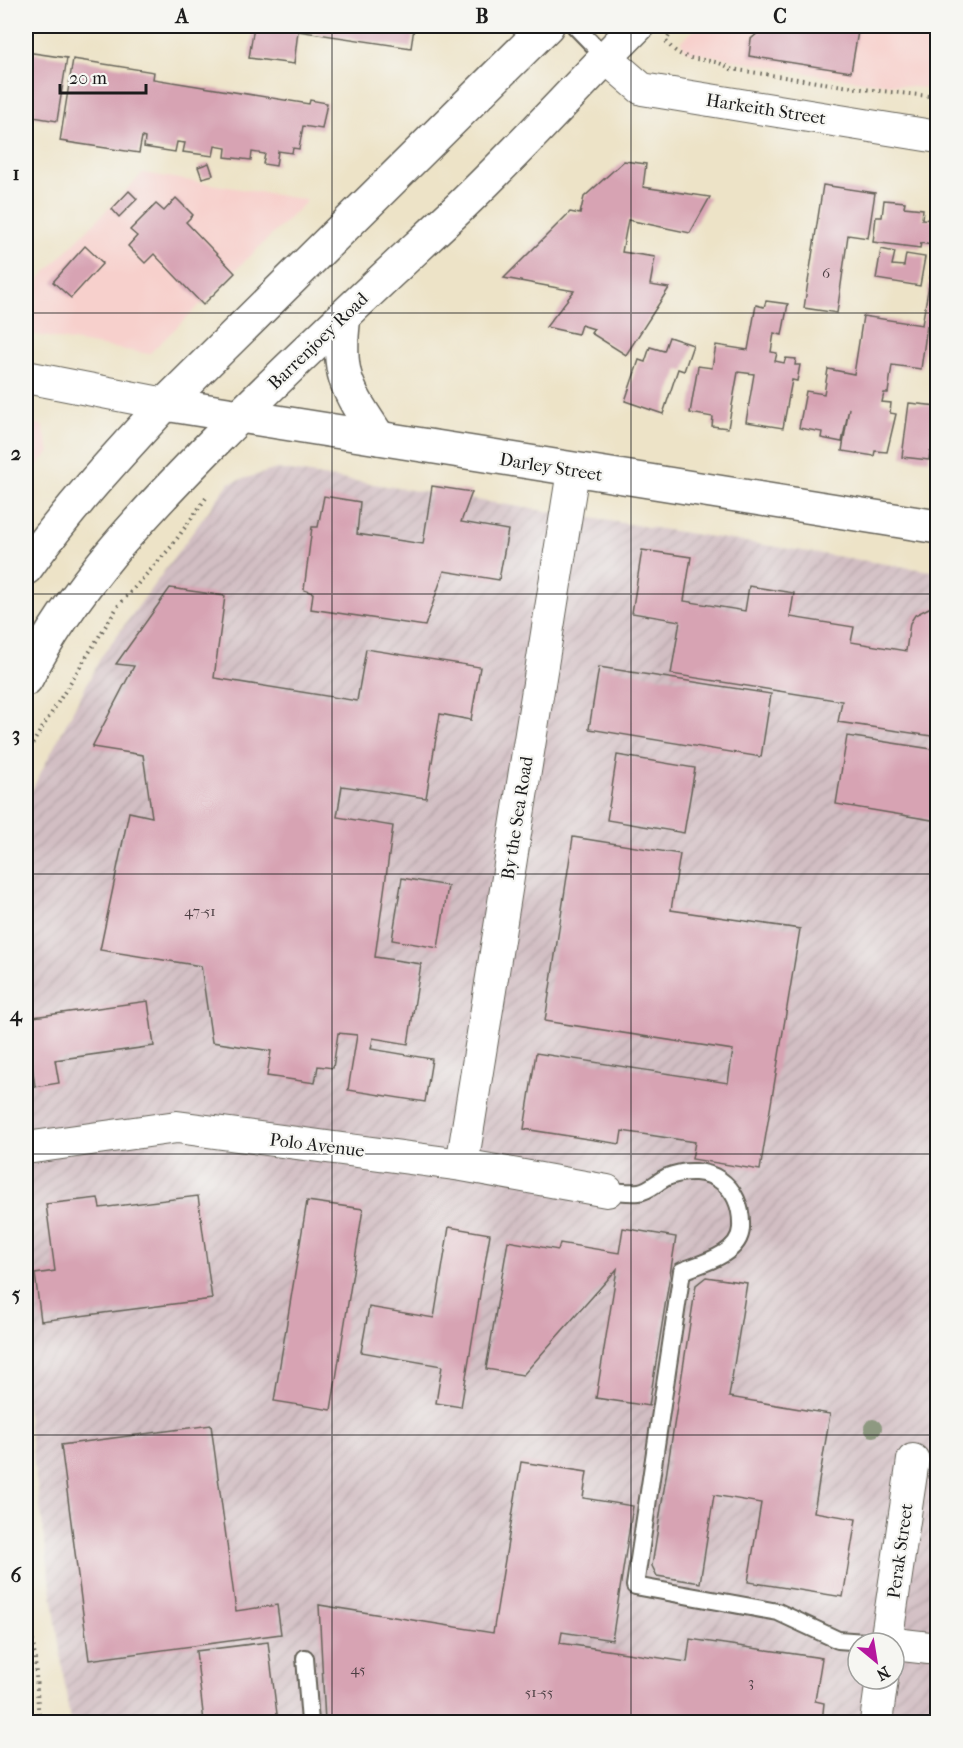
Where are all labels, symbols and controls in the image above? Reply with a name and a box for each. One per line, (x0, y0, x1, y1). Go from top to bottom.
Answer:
text: A (174, 5, 190, 28)
text: B (475, 5, 489, 28)
text: C (773, 5, 787, 28)
scale bar (60, 57, 146, 95)
text: 20 m (69, 68, 107, 89)
street label: Harkeith Street (704, 90, 828, 129)
text: 1 (12, 162, 20, 185)
house number: 6 (822, 264, 831, 282)
street label: Barrenjoey Road (264, 288, 373, 394)
text: 2 (11, 442, 21, 465)
street label: Darley Street (498, 449, 604, 486)
text: 3 (12, 723, 20, 746)
street label: By the Sea Road (497, 755, 538, 881)
house number: 47-51 (184, 902, 216, 920)
text: 4 (9, 1003, 23, 1027)
street label: Polo Avenue (268, 1129, 366, 1162)
text: 5 (12, 1283, 21, 1306)
street label: Perak Street (883, 1502, 918, 1600)
text: 6 (11, 1564, 23, 1587)
north arrow (846, 1631, 906, 1691)
house number: 45 (351, 1660, 365, 1678)
text: N (872, 1662, 893, 1685)
house number: 3 (748, 1673, 754, 1691)
house number: 51-55 (525, 1683, 553, 1701)

